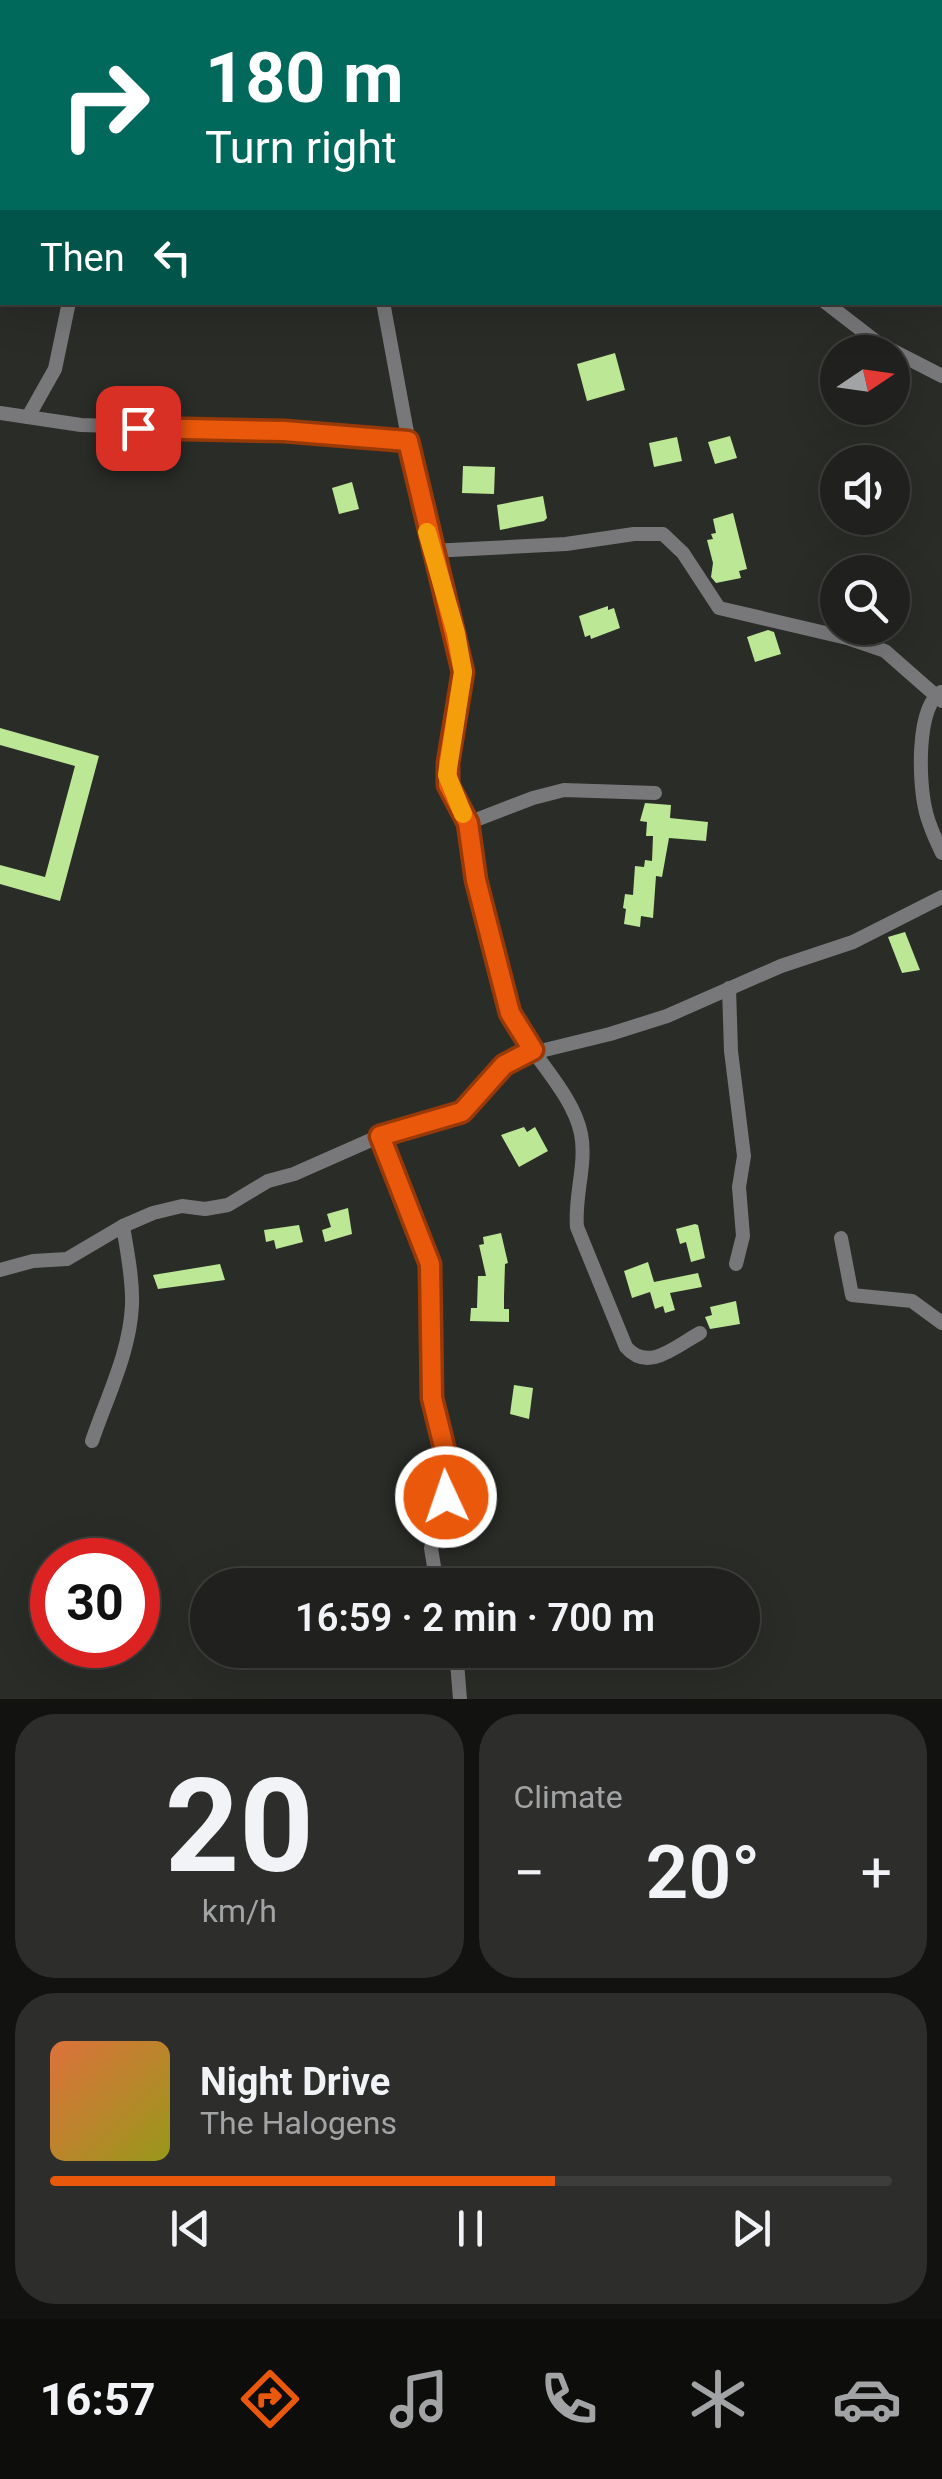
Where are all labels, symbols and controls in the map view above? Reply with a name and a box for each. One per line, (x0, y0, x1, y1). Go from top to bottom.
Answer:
text: 180 m (205, 37, 404, 119)
icon: right (40, 40, 170, 170)
text: Turn right (205, 121, 397, 174)
icon: left (145, 230, 200, 285)
text: Then (40, 236, 125, 280)
north arrow (820, 335, 910, 425)
map controls (820, 335, 910, 645)
pin (96, 386, 181, 471)
icon: arrive (111, 401, 166, 456)
button: sound (820, 445, 910, 535)
button: search (820, 555, 910, 645)
position arrow (394, 1445, 498, 1549)
speed limit sign: 30 (30, 1538, 160, 1668)
text: 16:59 · 2 min · 700 m (295, 1596, 655, 1640)
text: 20 (165, 1750, 314, 1903)
text: Climate (514, 1778, 623, 1816)
text: 20° (646, 1828, 760, 1916)
text: − (514, 1841, 545, 1905)
text: + (861, 1841, 892, 1905)
text: km/h (202, 1892, 277, 1930)
text: Night Drive (200, 2060, 390, 2104)
text: The Halogens (200, 2104, 397, 2142)
icon: previous (163, 2201, 218, 2256)
icon: pause (443, 2201, 498, 2256)
icon: next (724, 2201, 779, 2256)
icon: directions (235, 2364, 305, 2434)
icon: music (384, 2364, 454, 2434)
icon: phone (534, 2364, 604, 2434)
icon: climate (683, 2364, 753, 2434)
icon: car (832, 2364, 902, 2434)
text: 16:57 (40, 2373, 156, 2426)

